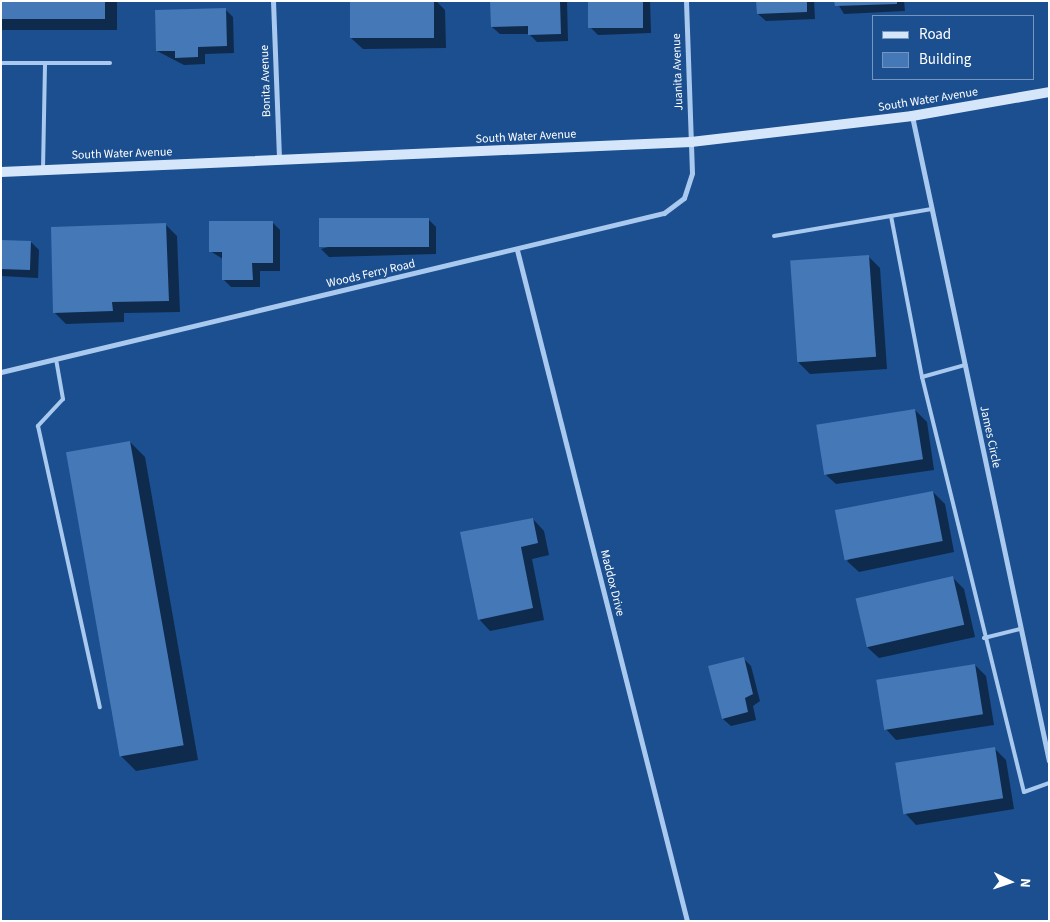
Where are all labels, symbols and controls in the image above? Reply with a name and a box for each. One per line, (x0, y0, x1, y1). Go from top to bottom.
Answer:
legend (872, 15, 1035, 80)
text: Road (919, 24, 951, 45)
street label: Juanita Avenue (669, 33, 687, 111)
street label: Bonita Avenue (258, 45, 274, 117)
text: Building (919, 49, 971, 70)
street label: South Water Avenue (877, 85, 979, 115)
street label: South Water Avenue (475, 127, 577, 147)
street label: South Water Avenue (71, 145, 173, 163)
street label: Woods Ferry Road (325, 257, 417, 291)
street label: James Circle (976, 404, 1004, 470)
street label: Maddox Drive (597, 548, 627, 618)
north arrow (985, 857, 1035, 907)
text: N (1015, 878, 1035, 888)

